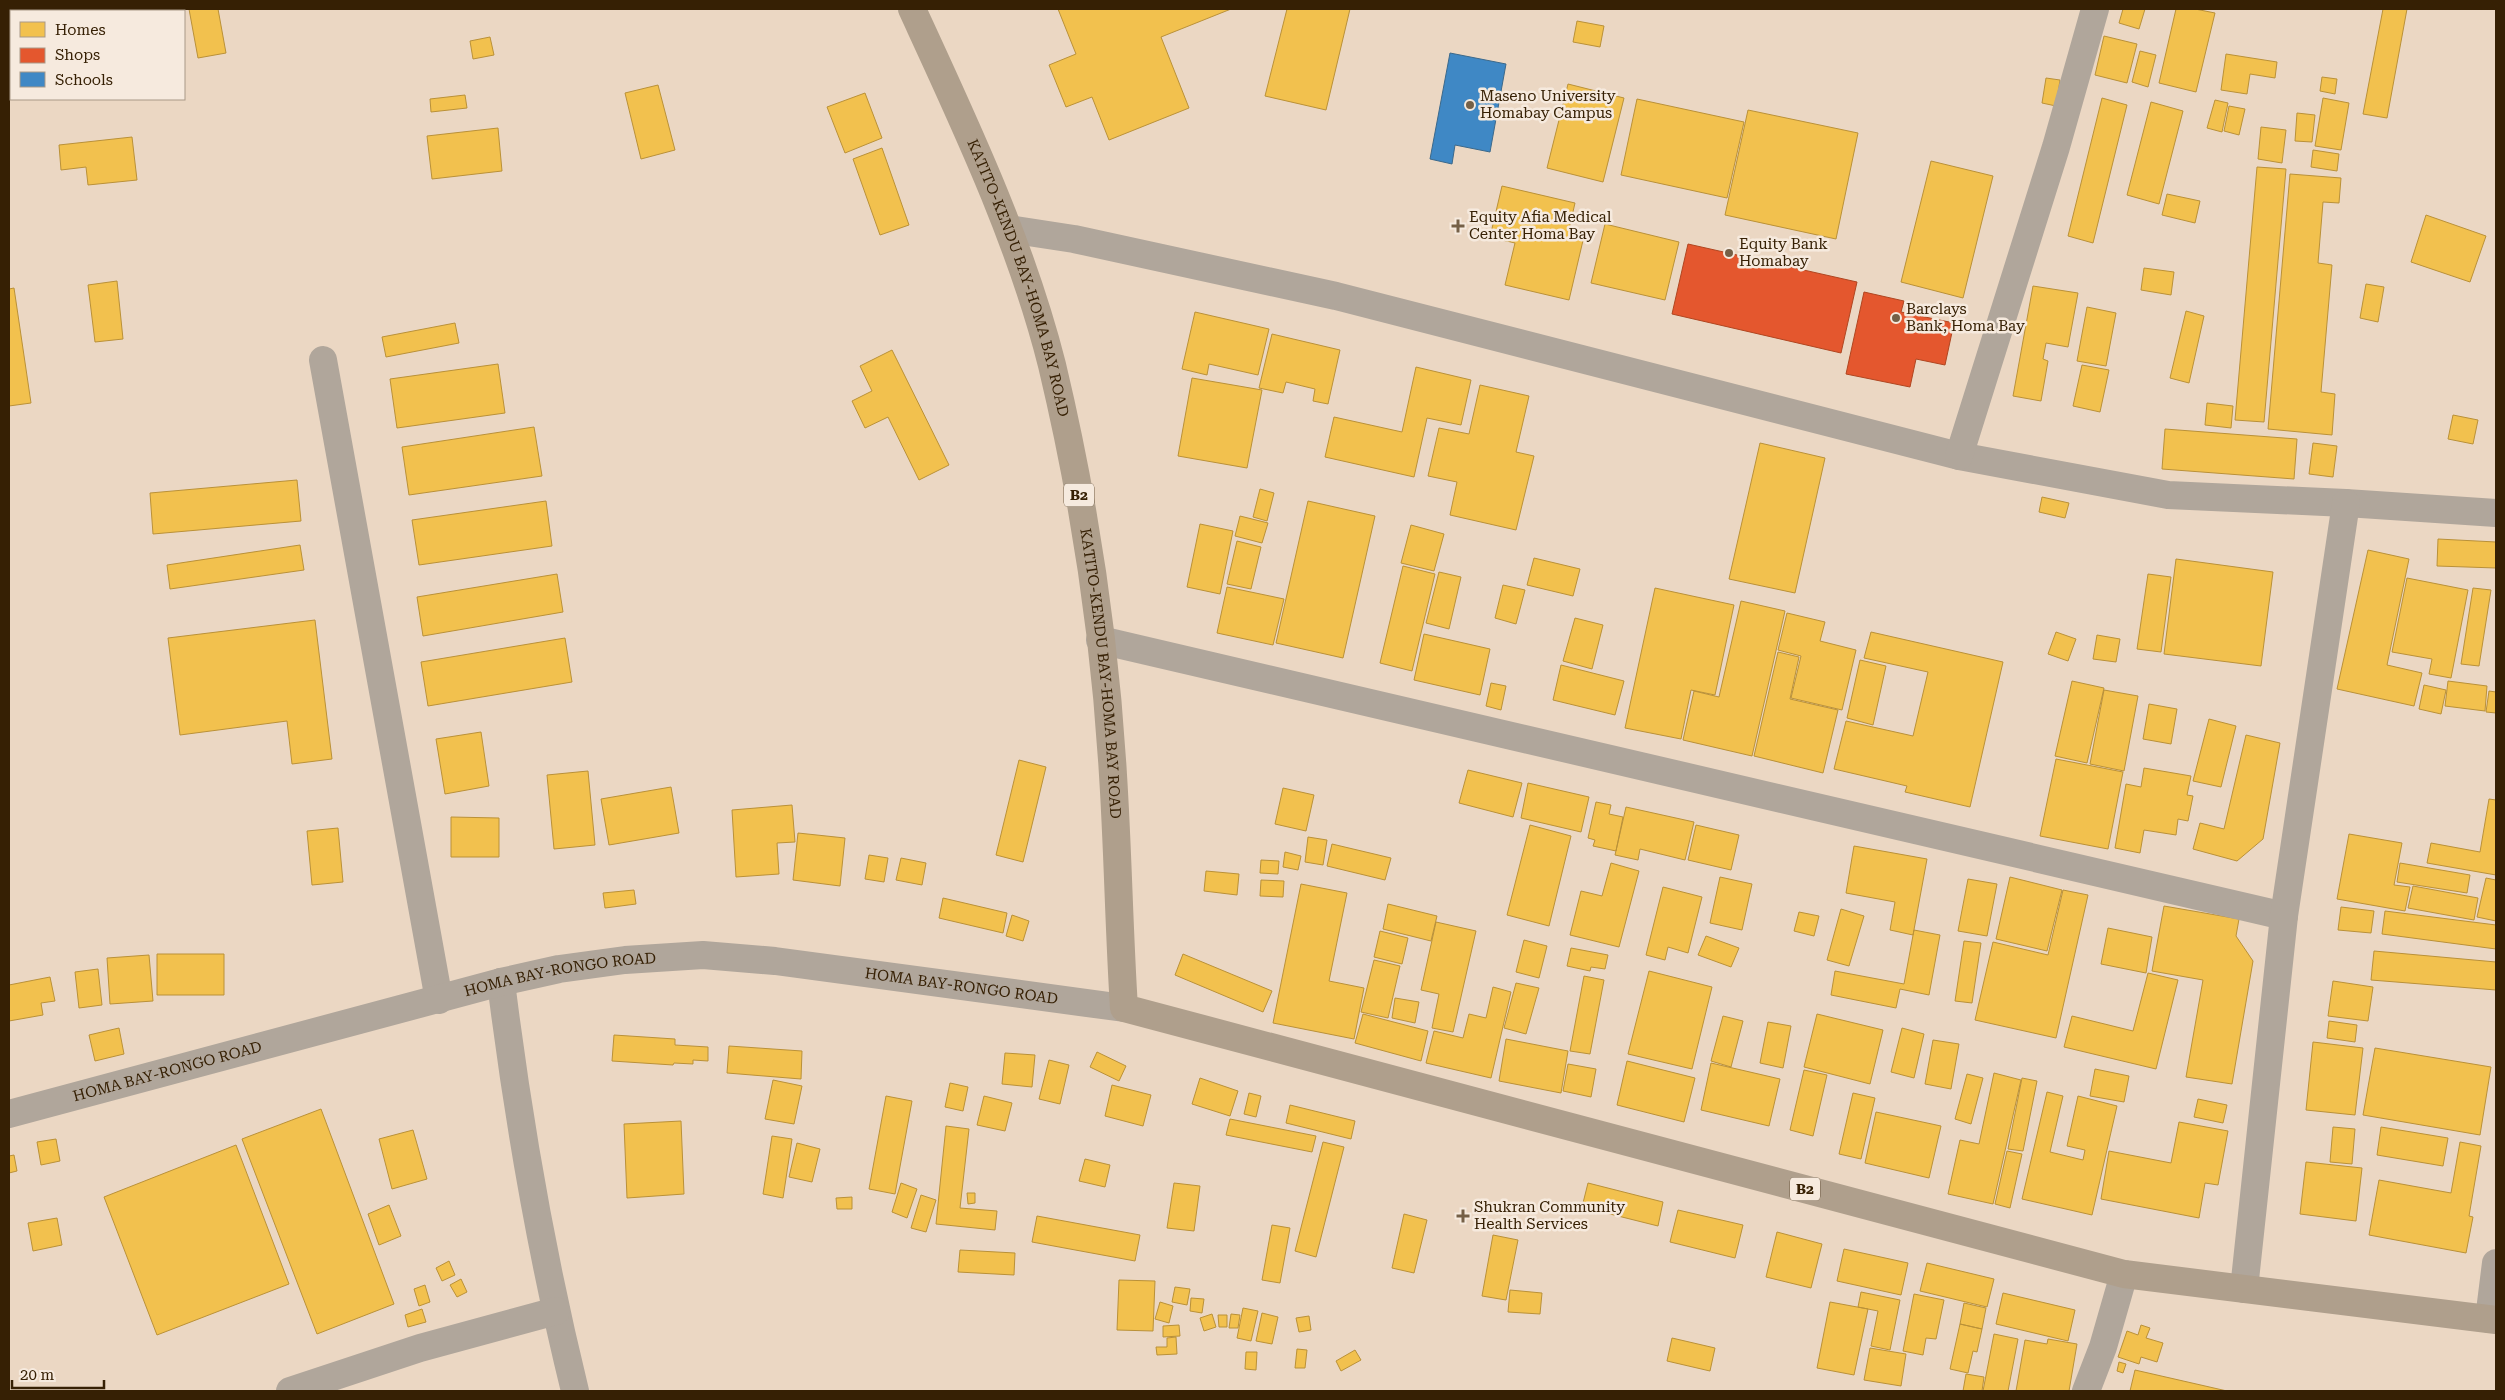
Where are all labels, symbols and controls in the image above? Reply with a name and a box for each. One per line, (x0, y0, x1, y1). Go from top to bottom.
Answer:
legend (10, 10, 185, 100)
text: Homes (55, 21, 106, 39)
text: Shops (55, 46, 100, 64)
text: Schools (55, 71, 113, 89)
place label: Maseno University Homabay Campus (1480, 87, 1616, 122)
marker: Maseno University Homabay Campus (1464, 99, 1476, 111)
street label: KATITO-KENDU BAY-HOMA BAY ROAD (963, 136, 1073, 419)
place label: Equity Afia Medical Center Homa Bay (1469, 208, 1612, 243)
marker: Equity Afia Medical Center Homa Bay (1451, 219, 1465, 233)
place label: Equity Bank Homabay (1739, 235, 1828, 270)
marker: Equity Bank Homabay (1723, 247, 1735, 259)
place label: Barclays Bank, Homa Bay (1906, 300, 2025, 335)
marker: Barclays Bank, Homa Bay (1890, 312, 1902, 324)
road number: B2 (1064, 484, 1094, 506)
street label: KATITO-KENDU BAY-HOMA BAY ROAD (1076, 527, 1124, 819)
street label: HOMA BAY-RONGO ROAD (462, 949, 656, 1000)
street label: HOMA BAY-RONGO ROAD (864, 964, 1059, 1008)
street label: HOMA BAY-RONGO ROAD (71, 1038, 264, 1105)
road number: B2 (1790, 1178, 1820, 1200)
place label: Shukran Community Health Services (1474, 1198, 1625, 1233)
marker: Shukran Community Health Services (1456, 1209, 1470, 1223)
scale bar (12, 1358, 105, 1390)
text: 20 m (20, 1366, 55, 1384)

